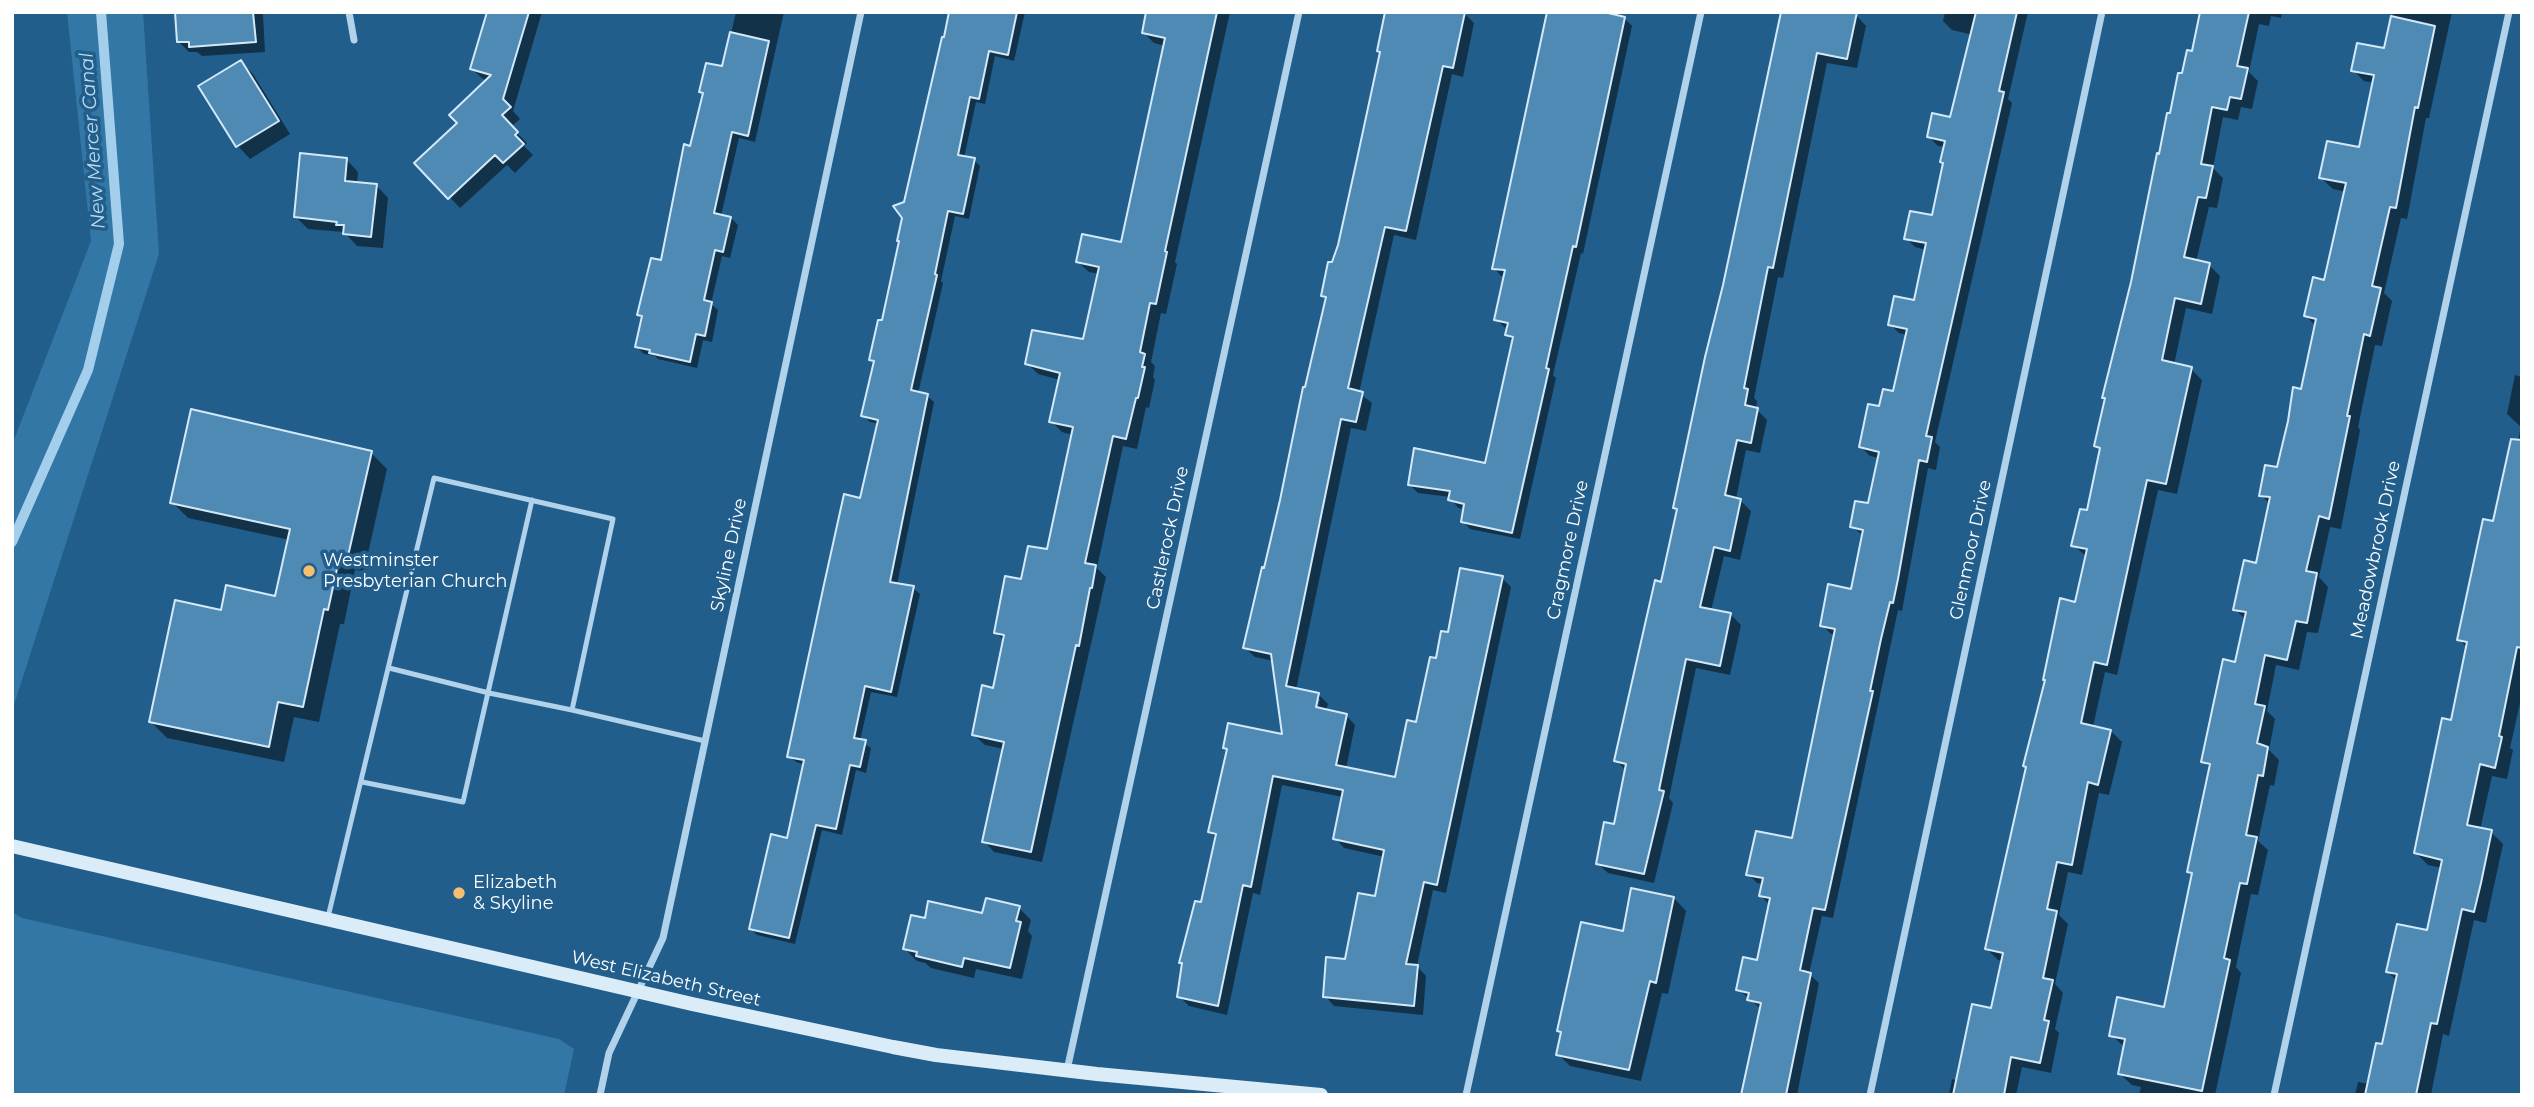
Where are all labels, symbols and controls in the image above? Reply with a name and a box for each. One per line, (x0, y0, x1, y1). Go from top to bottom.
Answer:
water label: New Mercer Canal (75, 52, 111, 230)
street label: Meadowbrook Drive (2347, 459, 2405, 641)
street label: Castlerock Drive (1142, 464, 1194, 612)
street label: Cragmore Drive (1543, 478, 1593, 622)
street label: Glenmoor Drive (1946, 478, 1996, 622)
street label: Skyline Drive (706, 496, 752, 614)
place label: Westminster Presbyterian Church (323, 550, 507, 592)
marker: Westminster Presbyterian Church (301, 563, 317, 579)
place label: Elizabeth & Skyline (473, 872, 557, 914)
marker: Elizabeth & Skyline (451, 885, 467, 901)
street label: West Elizabeth Street (569, 947, 763, 1011)

